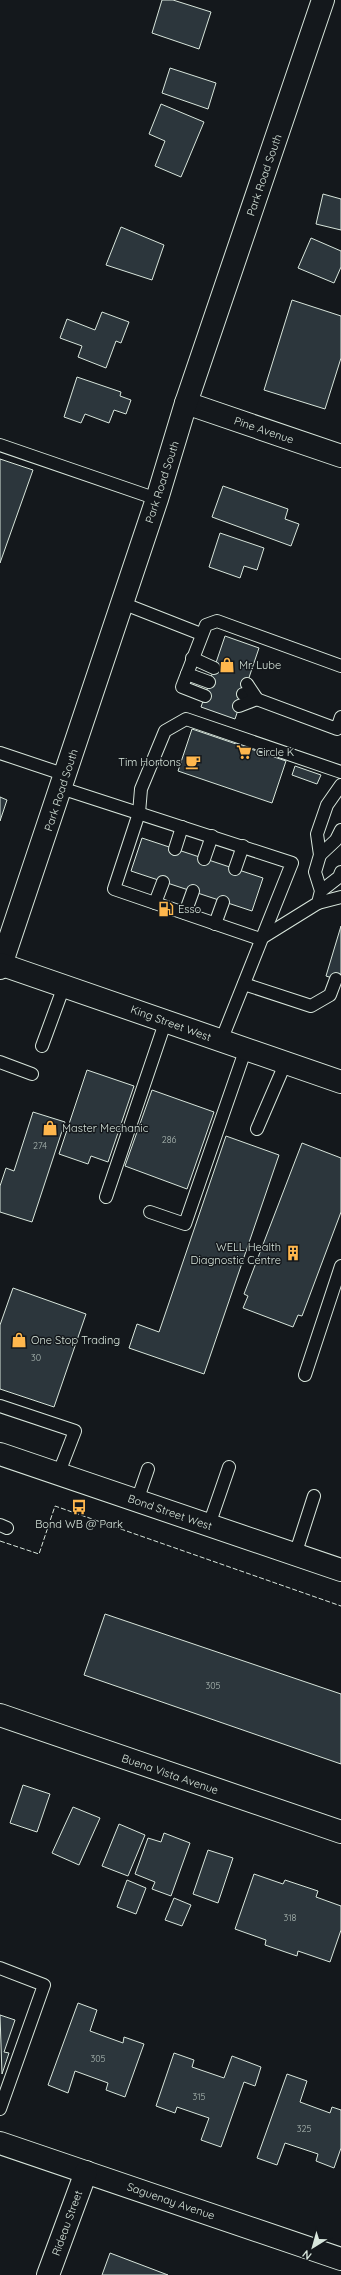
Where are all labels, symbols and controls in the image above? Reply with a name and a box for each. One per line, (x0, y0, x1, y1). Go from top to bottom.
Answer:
street label: Park Road South (243, 132, 285, 218)
street label: Pine Avenue (232, 413, 296, 447)
street label: Park Road South (142, 439, 182, 525)
shop icon: Mr. Lube (218, 656, 236, 674)
place label: Mr. Lube (239, 658, 281, 672)
supermarket icon: Circle K (235, 743, 253, 761)
place label: Circle K (256, 745, 294, 759)
street label: Park Road South (41, 747, 81, 833)
cafe icon: Tim Hortons (184, 753, 202, 771)
place label: Tim Hortons (118, 755, 181, 769)
fuel station icon: Esso (157, 900, 175, 918)
place label: Esso (178, 902, 202, 916)
street label: King Street West (129, 1002, 213, 1044)
shop icon: Master Mechanic (41, 1119, 59, 1137)
place label: Master Mechanic (62, 1121, 149, 1135)
house number: 286 (162, 1134, 176, 1145)
house number: 274 (33, 1140, 47, 1151)
place label: WELL Health Diagnostic Centre (191, 1240, 281, 1267)
building icon: WELL Health Diagnostic Centre (284, 1244, 302, 1262)
shop icon: One Stop Trading (10, 1331, 28, 1349)
place label: One Stop Trading (31, 1333, 120, 1347)
house number: 30 (31, 1352, 41, 1363)
street label: Bond Street West (126, 1491, 214, 1533)
bus stop icon: Bond WB @ Park (70, 1498, 88, 1516)
place label: Bond WB @ Park (35, 1517, 123, 1531)
house number: 305 (206, 1680, 221, 1691)
street label: Buena Vista Avenue (120, 1751, 220, 1797)
house number: 318 (284, 1912, 297, 1923)
house number: 305 (91, 2053, 106, 2064)
house number: 315 (193, 2091, 206, 2102)
house number: 325 (297, 2123, 311, 2134)
street label: Saguenay Avenue (125, 2179, 217, 2223)
street label: Rideau Street (49, 2188, 85, 2258)
north arrow (293, 2227, 333, 2267)
text: N (300, 2247, 314, 2263)

